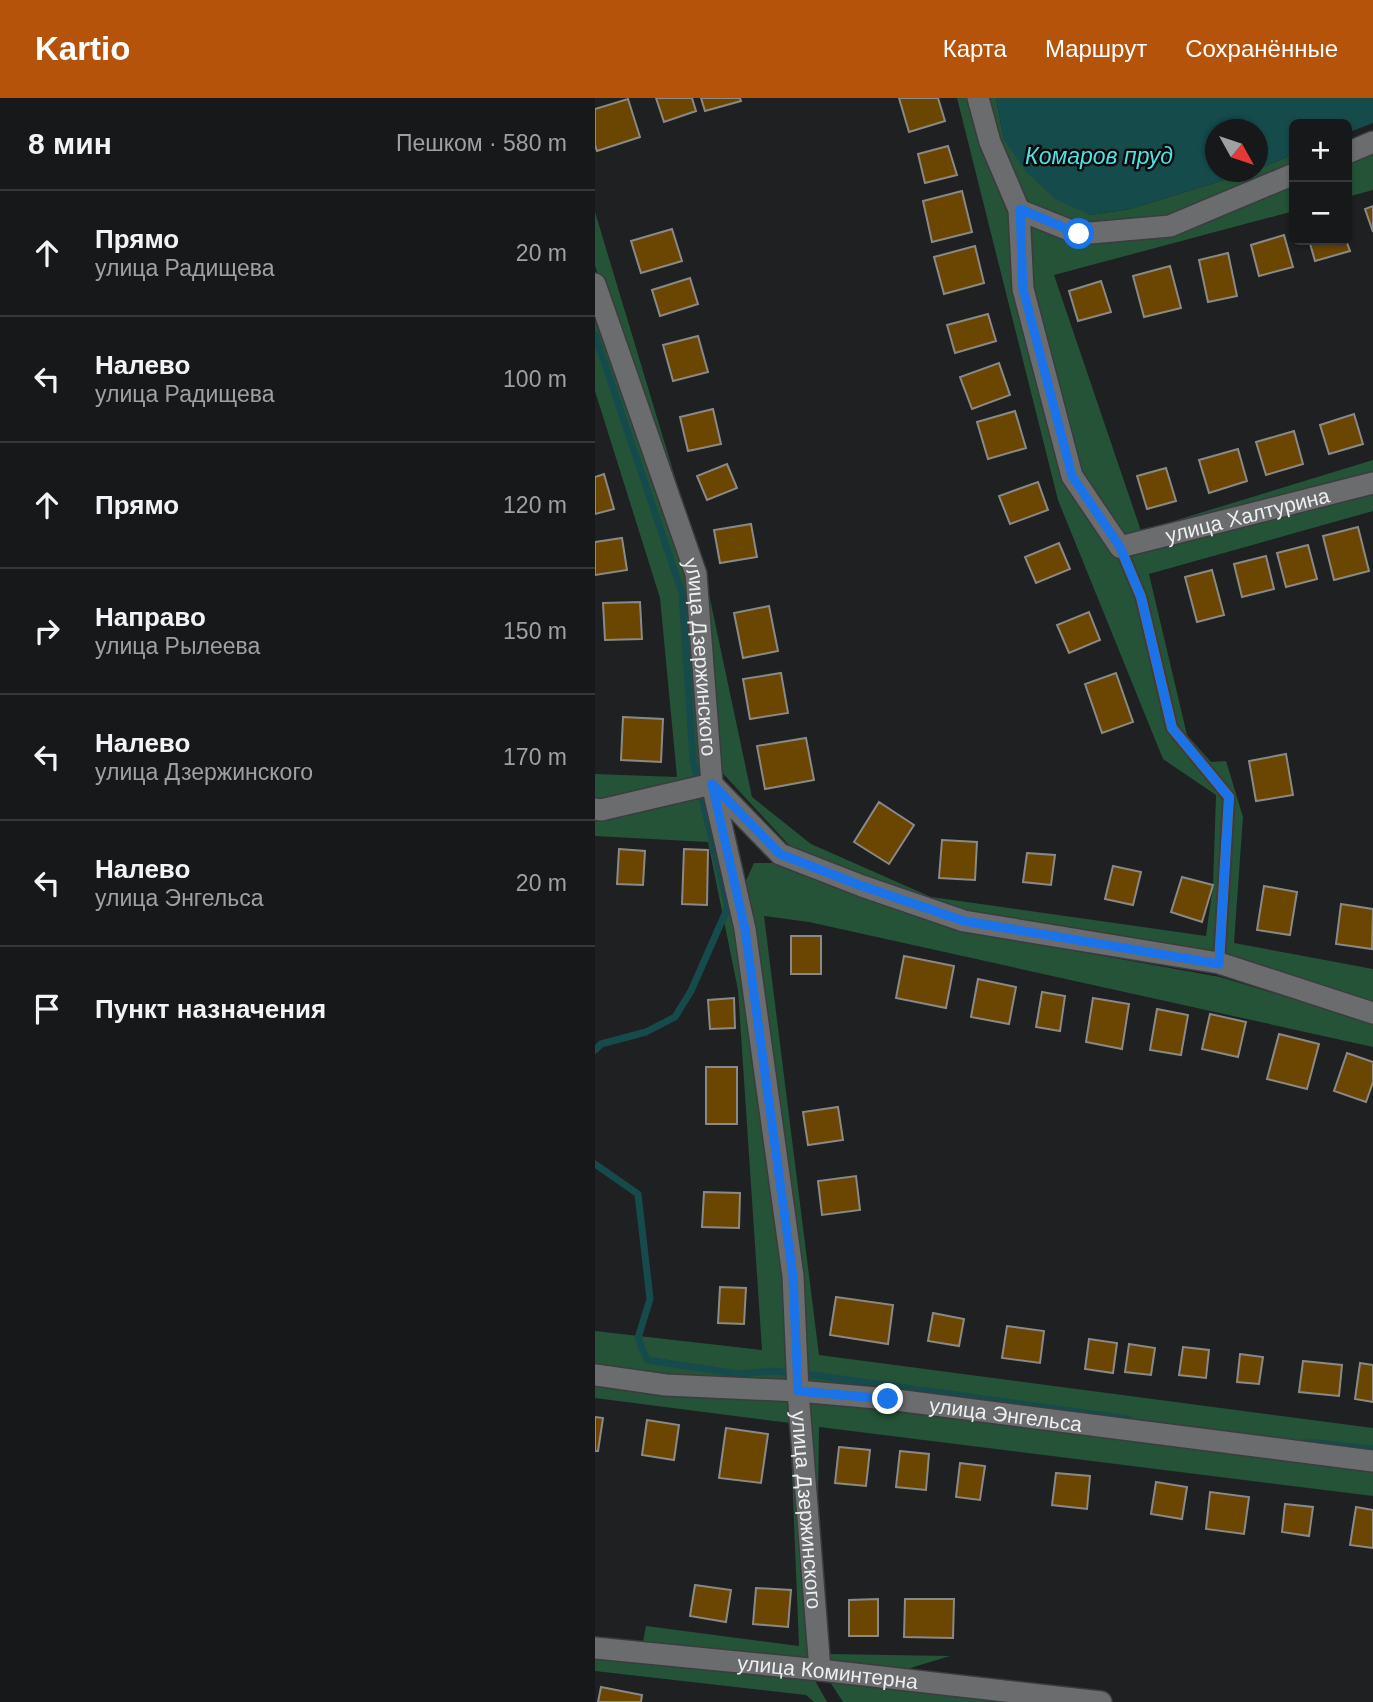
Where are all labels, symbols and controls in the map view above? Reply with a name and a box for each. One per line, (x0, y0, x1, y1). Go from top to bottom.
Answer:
text: Kartio (35, 30, 130, 67)
text: Карта (943, 35, 1007, 62)
text: Маршрут (1045, 35, 1147, 62)
text: Сохранённые (1185, 35, 1338, 62)
north arrow (1205, 119, 1268, 182)
map controls (1289, 119, 1352, 245)
button: + (1289, 119, 1352, 182)
text: 8 мин (28, 127, 112, 160)
text: Пешком · 580 m (396, 130, 567, 156)
water label: Комаров пруд (1025, 143, 1173, 169)
button: − (1289, 182, 1352, 245)
route start (1063, 218, 1094, 249)
text: Прямо (95, 224, 179, 254)
icon: ahead (28, 234, 66, 272)
text: 20 m (516, 240, 567, 266)
text: улица Радищева (95, 255, 274, 281)
text: Налево (95, 350, 190, 380)
icon: left (28, 360, 66, 398)
text: 100 m (503, 366, 567, 392)
text: улица Радищева (95, 381, 274, 407)
street label: улица Халтурина (1163, 483, 1332, 547)
icon: ahead (28, 486, 66, 524)
text: Прямо (95, 490, 179, 520)
text: 120 m (503, 492, 567, 518)
street label: улица Дзержинского (680, 554, 721, 757)
text: Направо (95, 602, 206, 632)
icon: right (28, 612, 66, 650)
text: 150 m (503, 618, 567, 644)
text: улица Рылеева (95, 633, 260, 659)
text: Налево (95, 728, 190, 758)
icon: left (28, 738, 66, 776)
text: 170 m (503, 744, 567, 770)
text: улица Дзержинского (95, 759, 313, 785)
text: Налево (95, 854, 190, 884)
icon: left (28, 864, 66, 902)
text: 20 m (516, 870, 567, 896)
text: улица Энгельса (95, 885, 263, 911)
icon: arrive (28, 990, 66, 1028)
text: Пункт назначения (95, 994, 326, 1024)
route end (872, 1383, 903, 1414)
street label: улица Энгельса (928, 1393, 1084, 1435)
street label: улица Дзержинского (788, 1410, 827, 1610)
street label: улица Коминтерна (737, 1651, 920, 1693)

